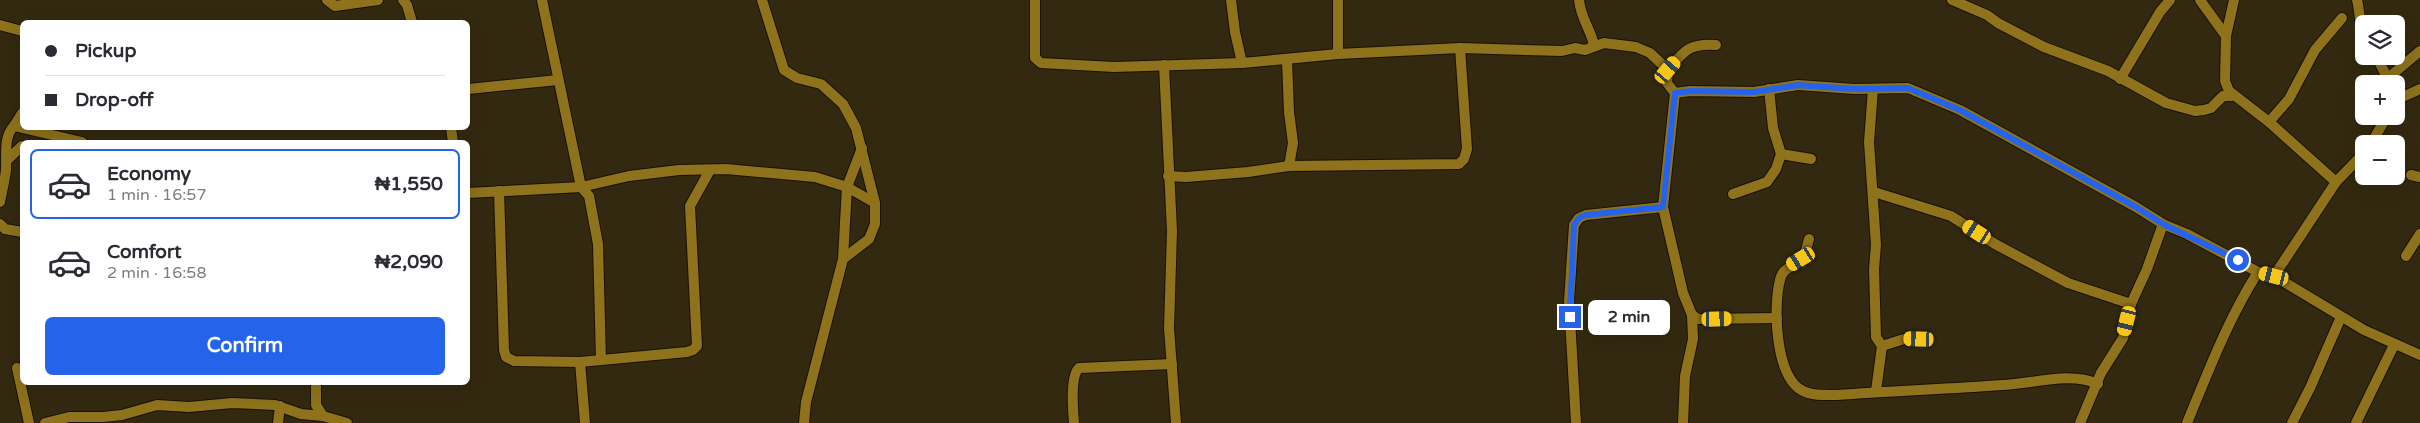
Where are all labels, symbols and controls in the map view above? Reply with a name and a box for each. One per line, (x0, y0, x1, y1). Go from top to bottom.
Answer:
map controls (2355, 15, 2405, 185)
button: layers (2355, 15, 2405, 65)
text: Pickup (75, 40, 136, 62)
car (1652, 54, 1683, 86)
button: + (2355, 75, 2405, 125)
text: Drop-off (75, 89, 154, 111)
button: − (2355, 135, 2405, 185)
icon: car (47, 162, 92, 207)
text: Economy (107, 163, 191, 185)
text: ₦1,550 (374, 173, 443, 195)
text: 1 min · 16:57 (107, 185, 206, 205)
car (1960, 218, 1993, 246)
icon: car (47, 240, 92, 285)
text: Comfort (107, 241, 181, 263)
car (1784, 245, 1817, 273)
route start (2227, 249, 2249, 271)
text: ₦2,090 (374, 251, 443, 273)
text: 2 min · 16:58 (107, 263, 206, 283)
car (2257, 265, 2290, 287)
callout: 2 min (1588, 300, 1670, 334)
car (2116, 305, 2137, 337)
route end (1559, 306, 1581, 328)
text: 2 min (1608, 307, 1650, 327)
car (1701, 311, 1732, 327)
button: Confirm (45, 317, 445, 375)
car (1903, 331, 1934, 347)

